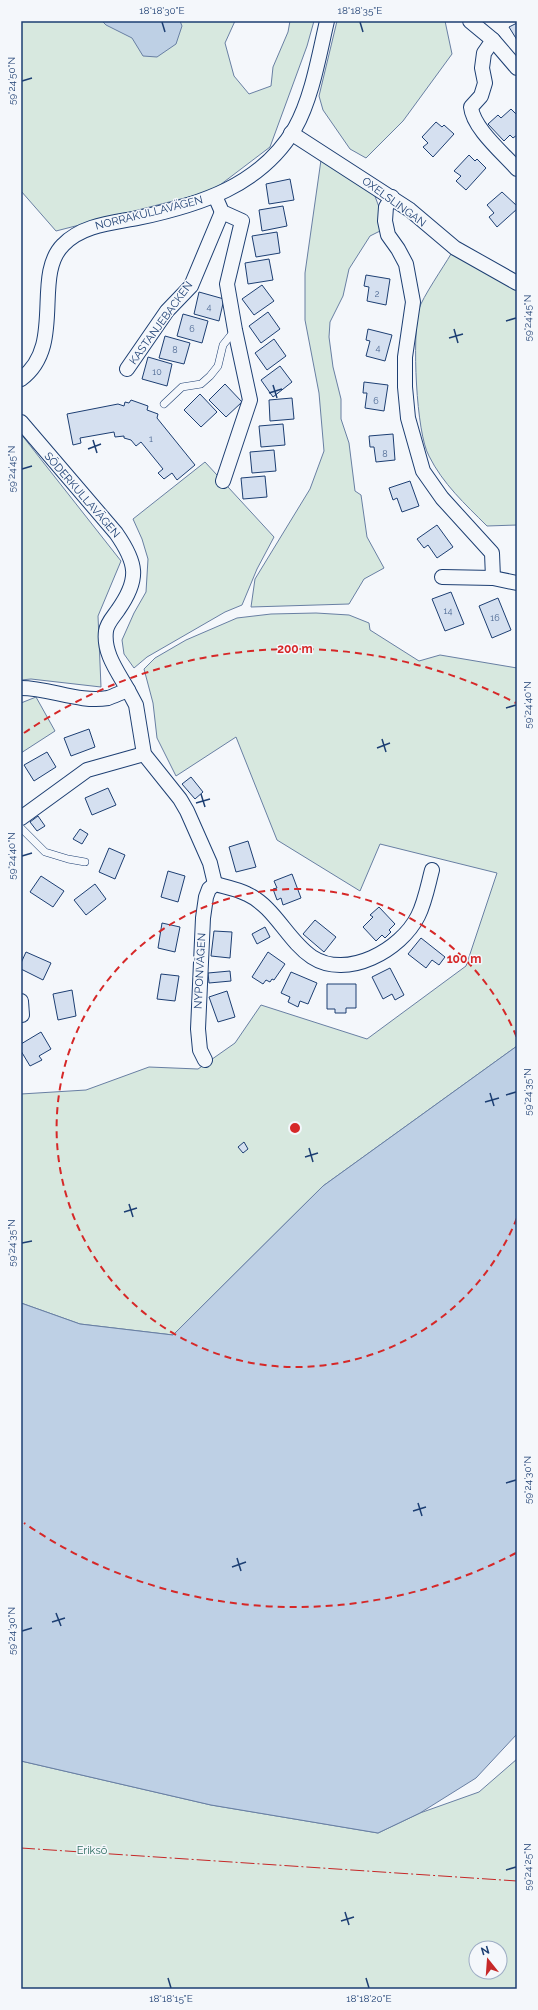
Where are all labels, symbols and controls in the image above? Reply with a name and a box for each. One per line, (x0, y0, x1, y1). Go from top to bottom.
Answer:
text: 18°18'30"E (139, 5, 185, 16)
text: 18°18'35"E (338, 5, 382, 16)
text: 59°24'50"N (6, 57, 17, 105)
street label: OXELSLINGAN (359, 174, 429, 230)
street label: NORRAKULLAVÄGEN (94, 193, 204, 233)
street label: KASTANJEBACKEN (127, 279, 195, 367)
house number: 2 (375, 289, 380, 299)
text: 59°24'45"N (522, 295, 533, 342)
house number: 4 (207, 302, 212, 312)
house number: 6 (189, 324, 195, 334)
house number: 4 (376, 343, 381, 353)
house number: 8 (172, 345, 178, 355)
house number: 10 (152, 367, 162, 377)
house number: 6 (373, 396, 379, 406)
house number: 1 (149, 434, 153, 444)
text: 59°24'45"N (6, 446, 17, 493)
house number: 8 (382, 449, 388, 459)
street label: SÖDERKULLAVÄGEN (41, 450, 123, 540)
house number: 14 (444, 606, 452, 616)
house number: 16 (490, 613, 500, 623)
text: 200 m (277, 642, 313, 656)
text: 59°24'40"N (522, 681, 533, 729)
text: 59°24'40"N (6, 832, 17, 880)
street label: NYPONVÄGEN (192, 933, 208, 1009)
text: 100 m (447, 952, 481, 966)
text: 59°24'35"N (522, 1068, 533, 1116)
centre of rings (288, 1121, 302, 1135)
text: 59°24'35"N (6, 1219, 17, 1267)
text: 59°24'30"N (522, 1456, 533, 1504)
text: 59°24'30"N (6, 1607, 17, 1655)
text: 59°24'25"N (522, 1843, 533, 1891)
park label: Eriksö (77, 1844, 108, 1857)
north arrow (468, 1940, 508, 1980)
text: N (479, 1943, 491, 1958)
text: 18°18'15"E (149, 1993, 193, 2004)
text: 18°18'20"E (346, 1993, 392, 2004)

